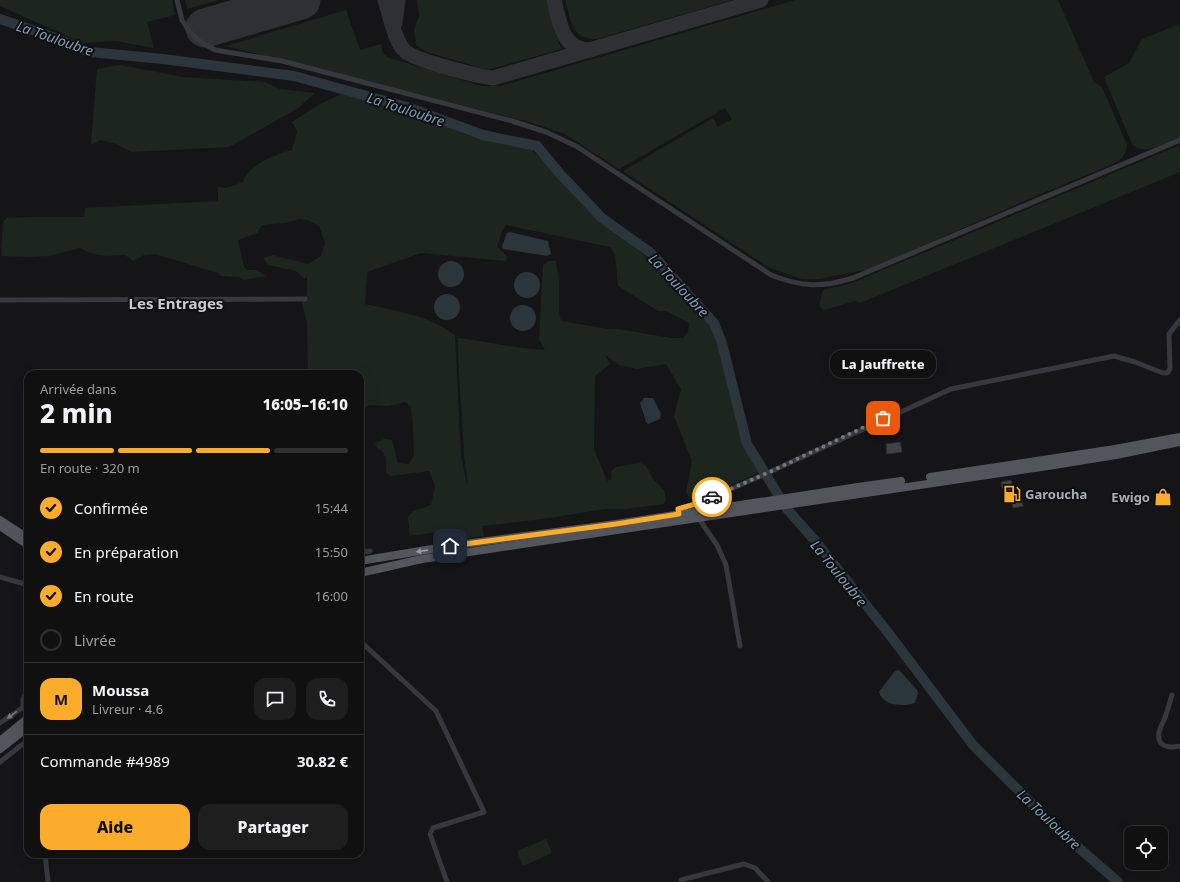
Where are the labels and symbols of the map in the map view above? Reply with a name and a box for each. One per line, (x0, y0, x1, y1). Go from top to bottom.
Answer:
water label: La Touloubre (14, 16, 96, 60)
water label: La Touloubre (365, 88, 447, 130)
water label: La Touloubre (645, 249, 713, 321)
district label: Les Entrages (129, 293, 223, 313)
callout: La Jauffrette (830, 350, 936, 378)
pin (866, 401, 900, 435)
courier (692, 477, 732, 517)
fuel station icon: Garoucha (1002, 484, 1022, 504)
place label: Garoucha (1025, 485, 1087, 503)
shop icon: Ewigo (1153, 487, 1173, 507)
place label: Ewigo (1111, 488, 1150, 506)
pin (433, 529, 467, 563)
water label: La Touloubre (806, 536, 872, 610)
one-way arrow (416, 548, 428, 554)
one-way arrow (6, 711, 17, 719)
water label: La Touloubre (1013, 785, 1085, 853)

